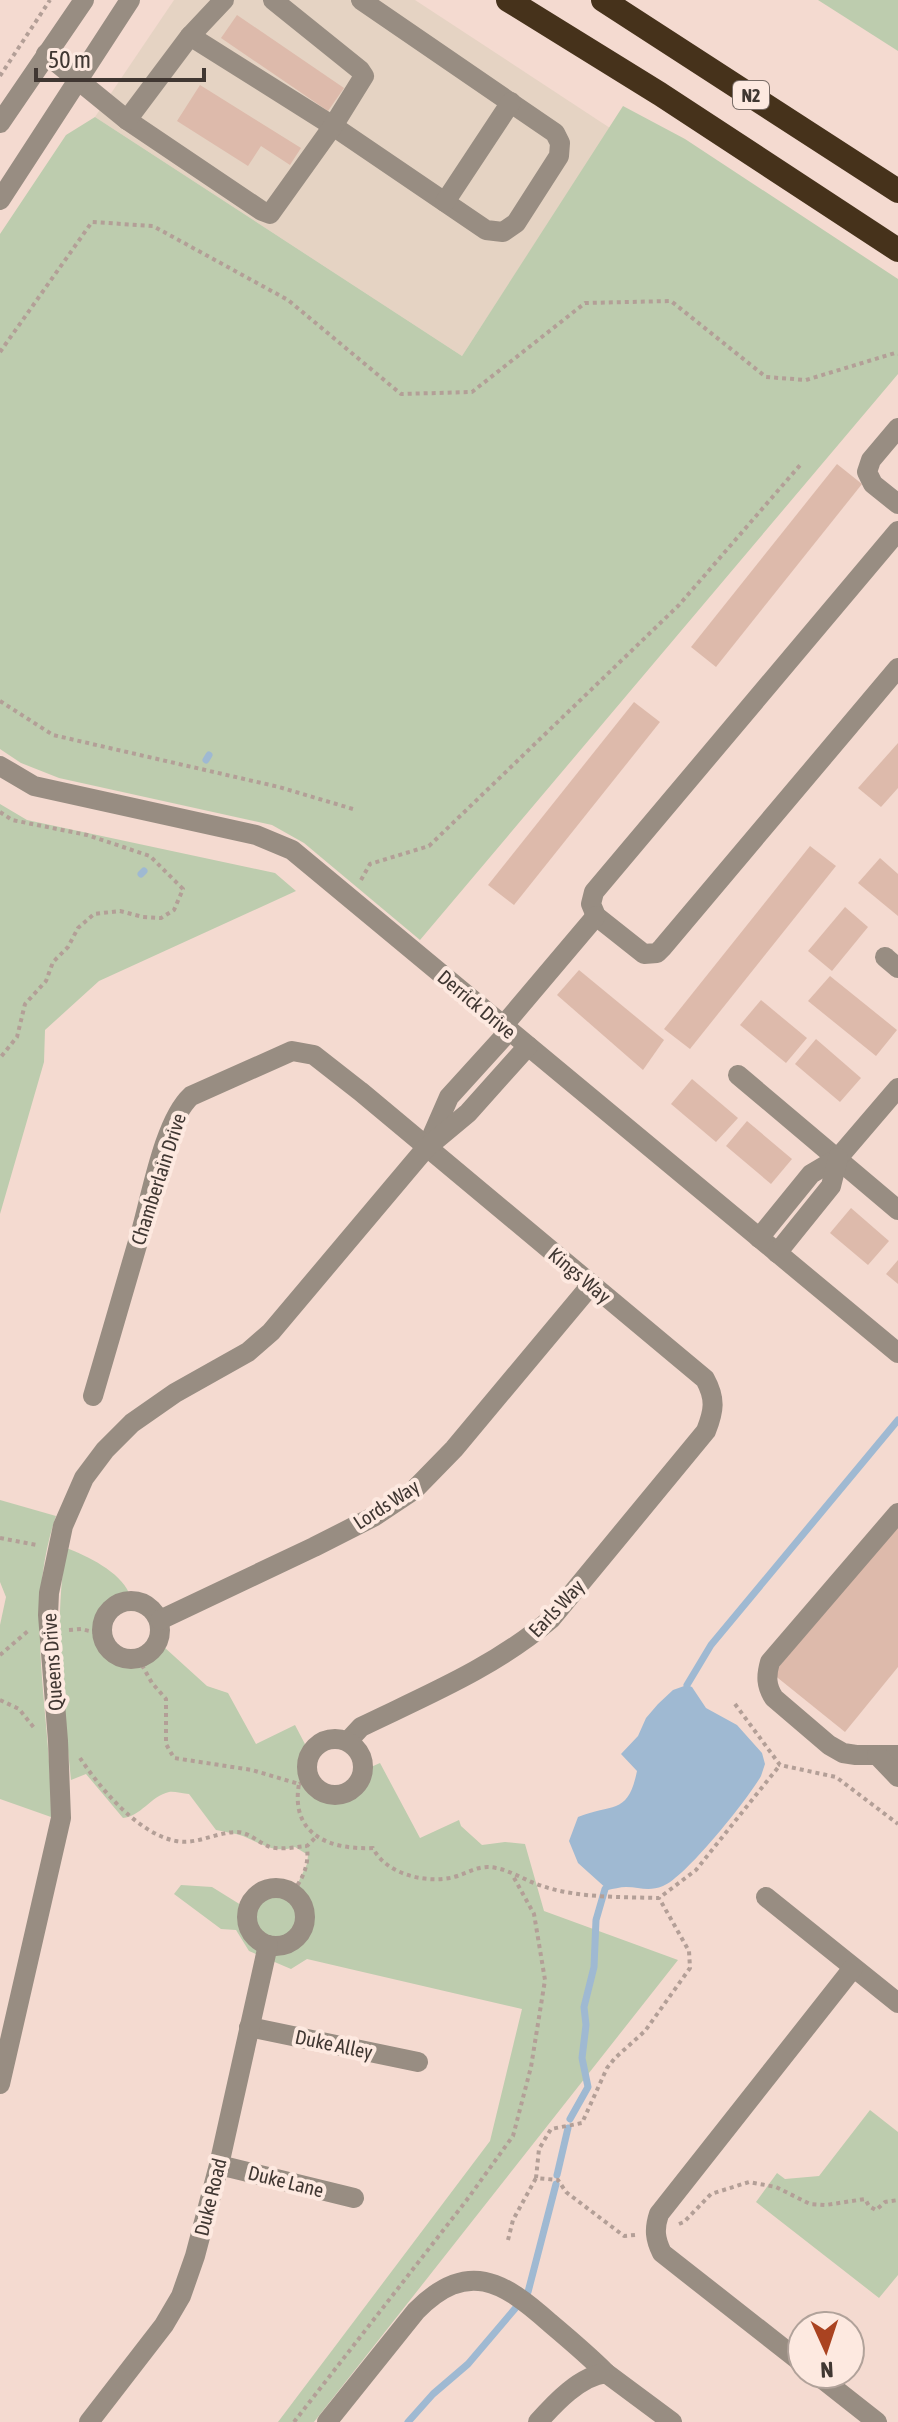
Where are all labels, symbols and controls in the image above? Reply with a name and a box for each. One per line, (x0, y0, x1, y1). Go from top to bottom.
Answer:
scale bar (36, 32, 204, 82)
text: 50 m (48, 46, 91, 73)
road number: N2 (733, 81, 769, 109)
street label: Derrick Drive (433, 965, 521, 1043)
street label: Chamberlain Drive (126, 1110, 190, 1248)
street label: Kings Way (544, 1242, 616, 1308)
street label: Lords Way (349, 1474, 423, 1534)
street label: Earls Way (524, 1574, 588, 1642)
street label: Queens Drive (37, 1612, 67, 1712)
street label: Duke Alley (293, 2025, 375, 2063)
street label: Duke Road (189, 2156, 231, 2238)
street label: Duke Lane (246, 2161, 326, 2201)
north arrow (786, 2310, 866, 2390)
text: N (820, 2357, 834, 2383)

